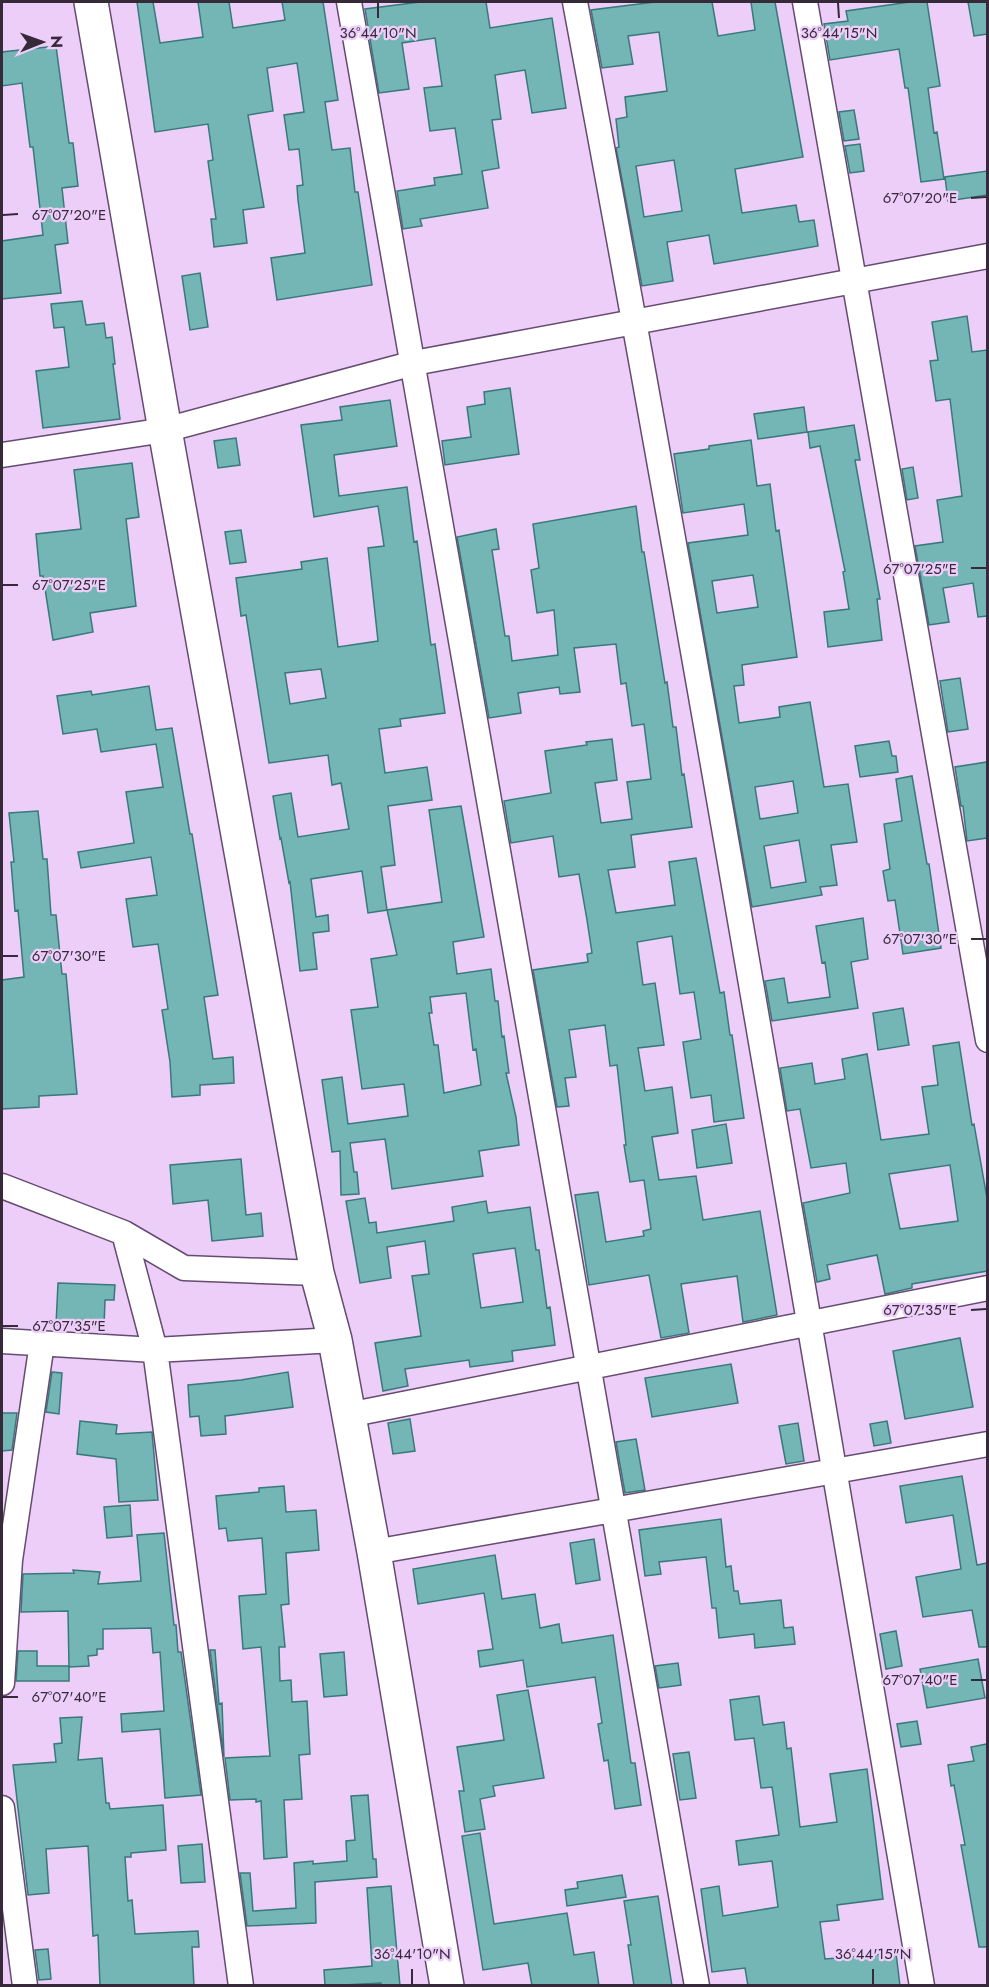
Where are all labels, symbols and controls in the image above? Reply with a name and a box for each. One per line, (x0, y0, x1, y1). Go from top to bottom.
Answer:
north arrow (12, 12, 72, 72)
text: 36°44'10"N (339, 22, 417, 44)
text: 36°44'15"N (801, 22, 877, 44)
text: N (45, 35, 68, 48)
text: 67°07'20"E (883, 187, 957, 209)
text: 67°07'20"E (32, 204, 106, 226)
text: 67°07'25"E (883, 558, 957, 580)
text: 67°07'25"E (32, 574, 106, 596)
text: 67°07'30"E (883, 928, 957, 950)
text: 67°07'30"E (32, 945, 106, 967)
text: 67°07'35"E (883, 1299, 957, 1321)
text: 67°07'35"E (32, 1315, 106, 1337)
text: 67°07'40"E (883, 1669, 957, 1691)
text: 67°07'40"E (32, 1686, 106, 1708)
text: 36°44'10"N (373, 1943, 451, 1965)
text: 36°44'15"N (835, 1943, 911, 1965)

